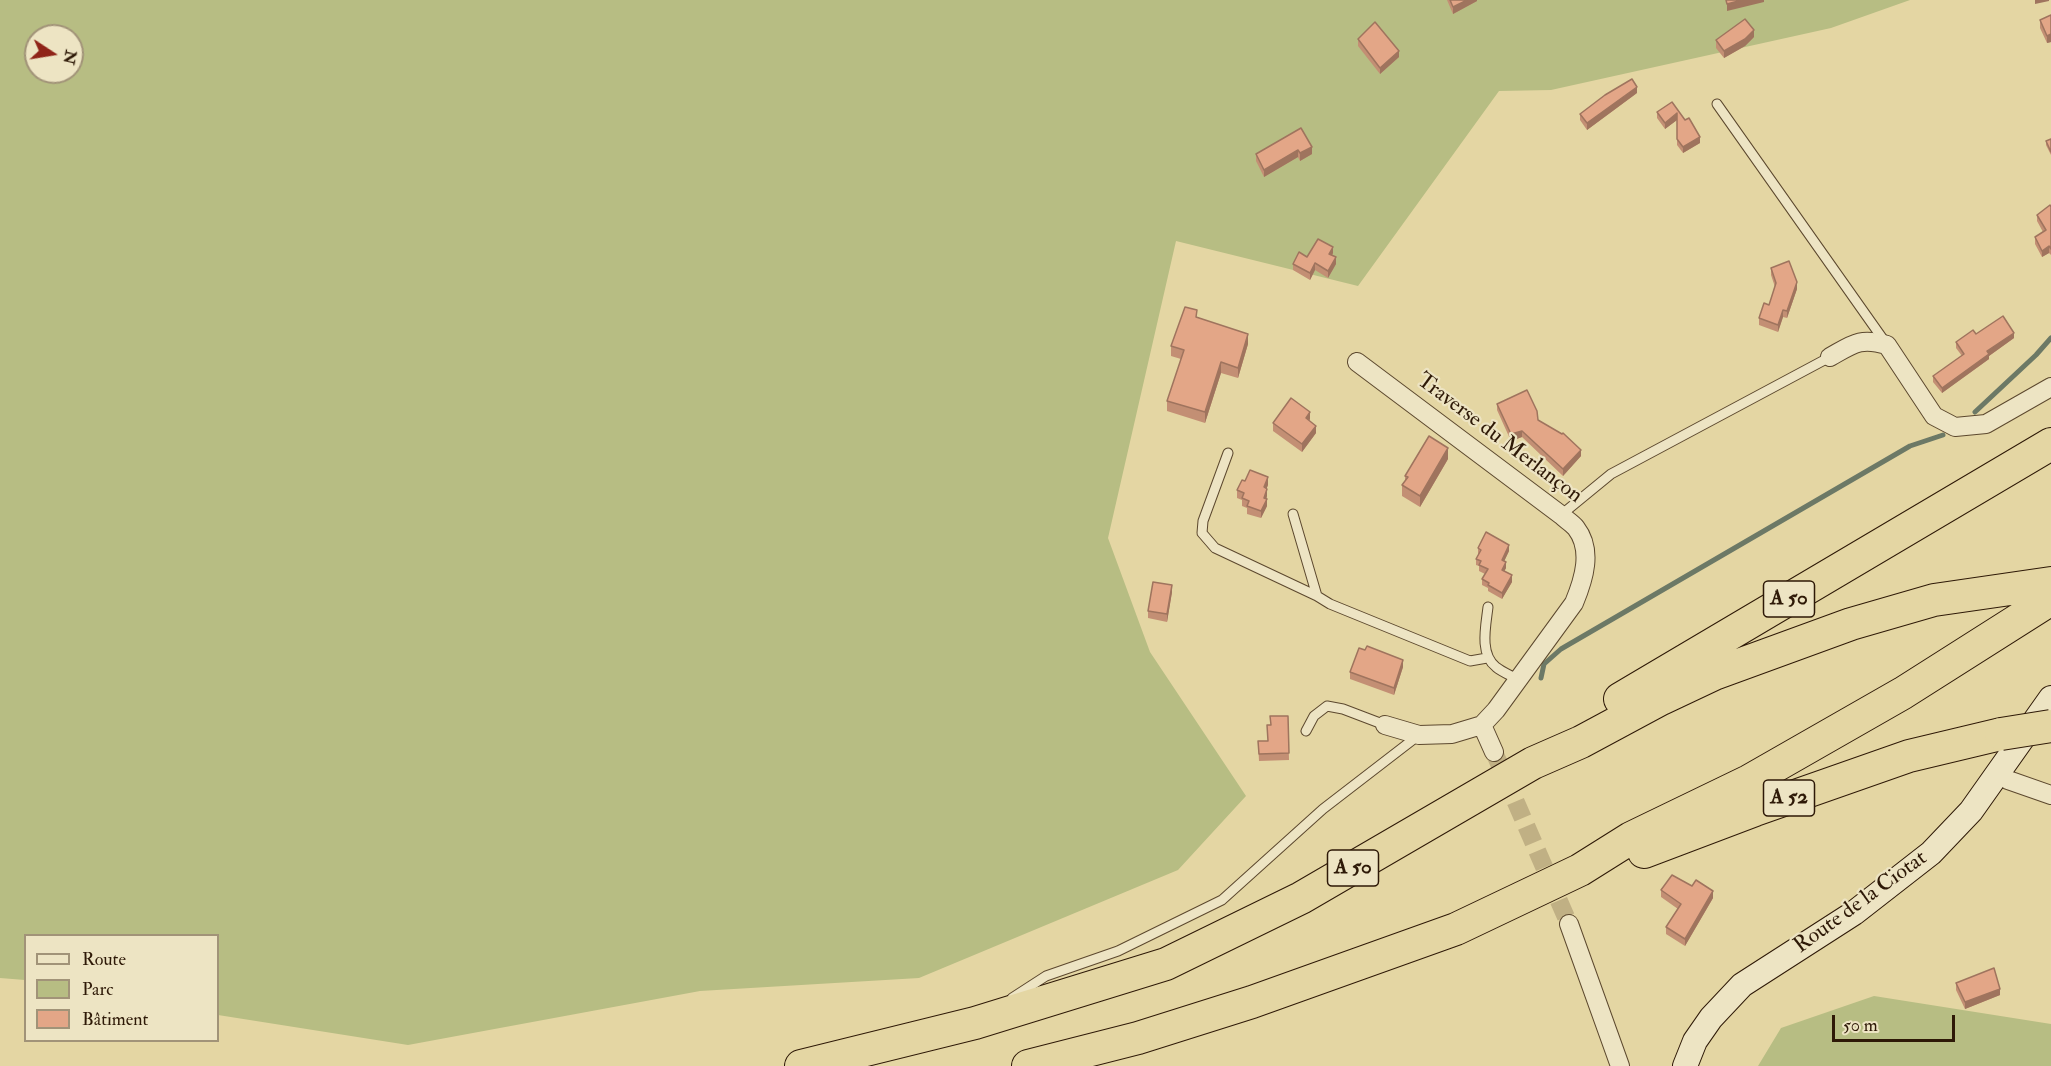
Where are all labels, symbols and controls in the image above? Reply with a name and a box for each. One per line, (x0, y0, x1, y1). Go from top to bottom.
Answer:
north arrow (24, 24, 84, 84)
text: N (58, 48, 81, 66)
street label: Traverse du Merlançon (1411, 368, 1587, 510)
road number: A 50 (1764, 581, 1814, 617)
road number: A 52 (1764, 780, 1814, 816)
street label: Route de la Ciotat (1789, 846, 1933, 960)
road number: A 50 (1328, 850, 1378, 886)
legend (24, 934, 219, 1042)
text: Route (82, 948, 126, 971)
text: Parc (82, 978, 113, 1001)
scale bar (1835, 1003, 1958, 1041)
text: Bâtiment (82, 1008, 148, 1031)
text: 50 m (1843, 1014, 1878, 1037)

